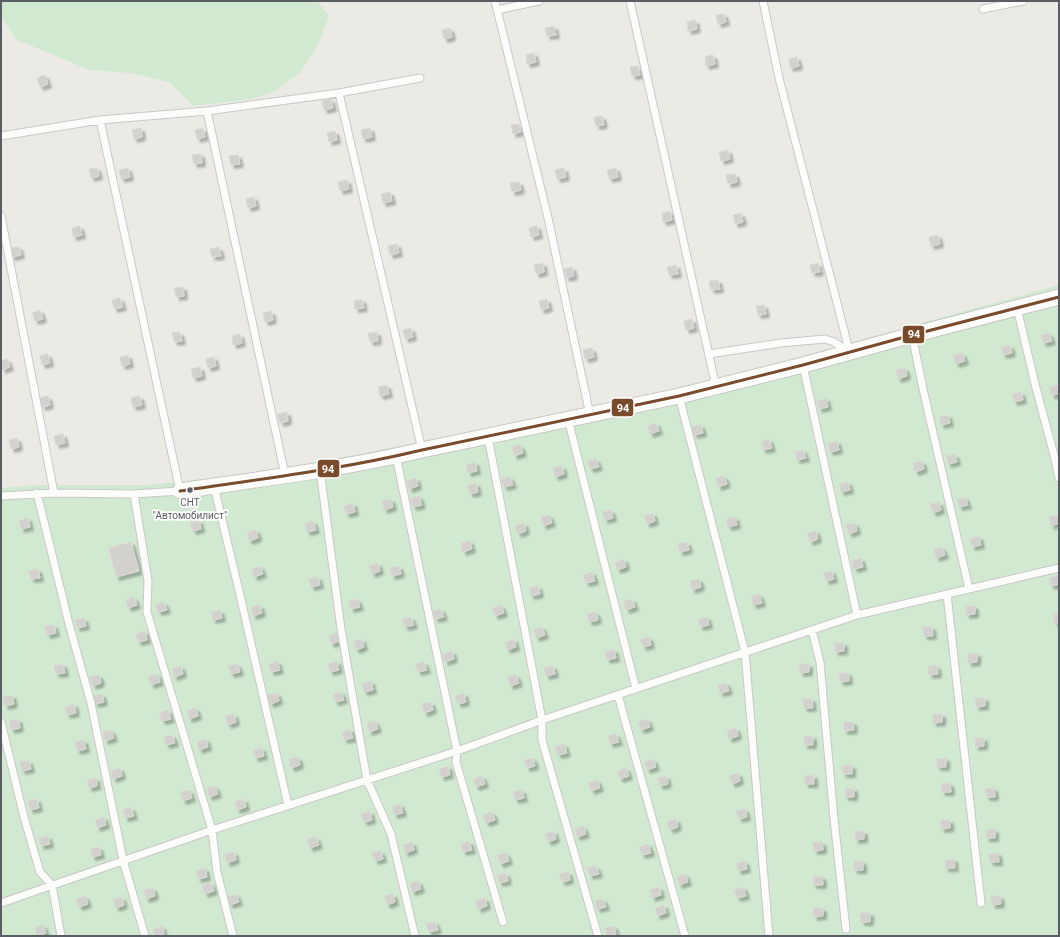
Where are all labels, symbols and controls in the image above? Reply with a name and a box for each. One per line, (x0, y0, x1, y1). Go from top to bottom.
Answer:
line badge: 94 (902, 325, 925, 344)
text: 94 (908, 328, 921, 341)
line badge: 94 (611, 398, 634, 417)
text: 94 (617, 402, 630, 415)
line badge: 94 (317, 459, 340, 478)
text: 94 (322, 463, 335, 476)
marker: СНТ "Автомобилист" (185, 485, 195, 495)
place label: СНТ "Автомобилист" (153, 497, 227, 521)

